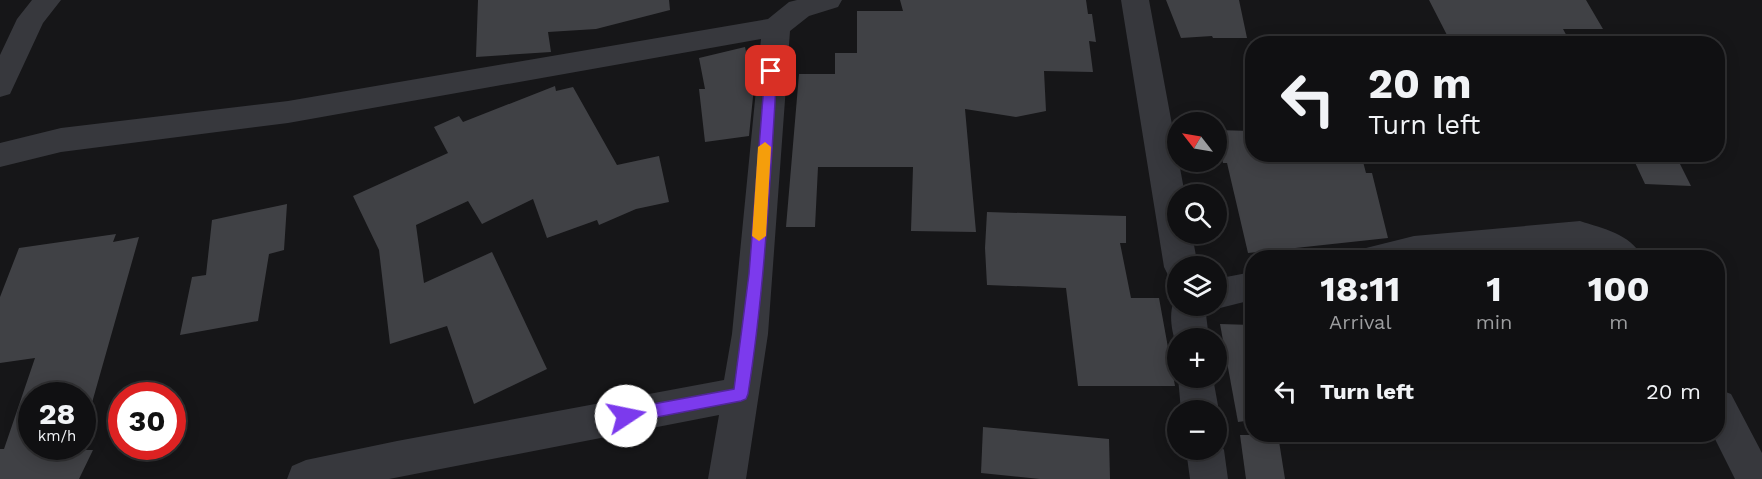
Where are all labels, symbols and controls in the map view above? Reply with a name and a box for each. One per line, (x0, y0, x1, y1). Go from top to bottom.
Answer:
pin (745, 45, 796, 96)
icon: arrive (754, 54, 787, 87)
text: 20 m (1368, 59, 1472, 108)
icon: left (1269, 60, 1347, 138)
text: Turn left (1368, 109, 1480, 141)
north arrow (1167, 112, 1227, 172)
map controls (1167, 112, 1227, 460)
button: search (1167, 184, 1227, 244)
button: layers (1167, 256, 1227, 316)
text: 18:11 (1320, 268, 1400, 310)
text: 1 (1486, 268, 1502, 310)
text: 100 (1588, 268, 1650, 310)
text: Arrival (1329, 310, 1392, 334)
text: min (1476, 310, 1512, 334)
text: m (1609, 310, 1628, 334)
button: + (1167, 328, 1227, 388)
icon: left (1269, 375, 1302, 408)
text: Turn left (1320, 379, 1414, 404)
text: 20 m (1646, 379, 1701, 404)
speed limit sign: 30 (108, 382, 186, 460)
position arrow (594, 384, 658, 448)
text: 28 (39, 396, 75, 431)
button: − (1167, 400, 1227, 460)
text: km/h (38, 427, 76, 445)

